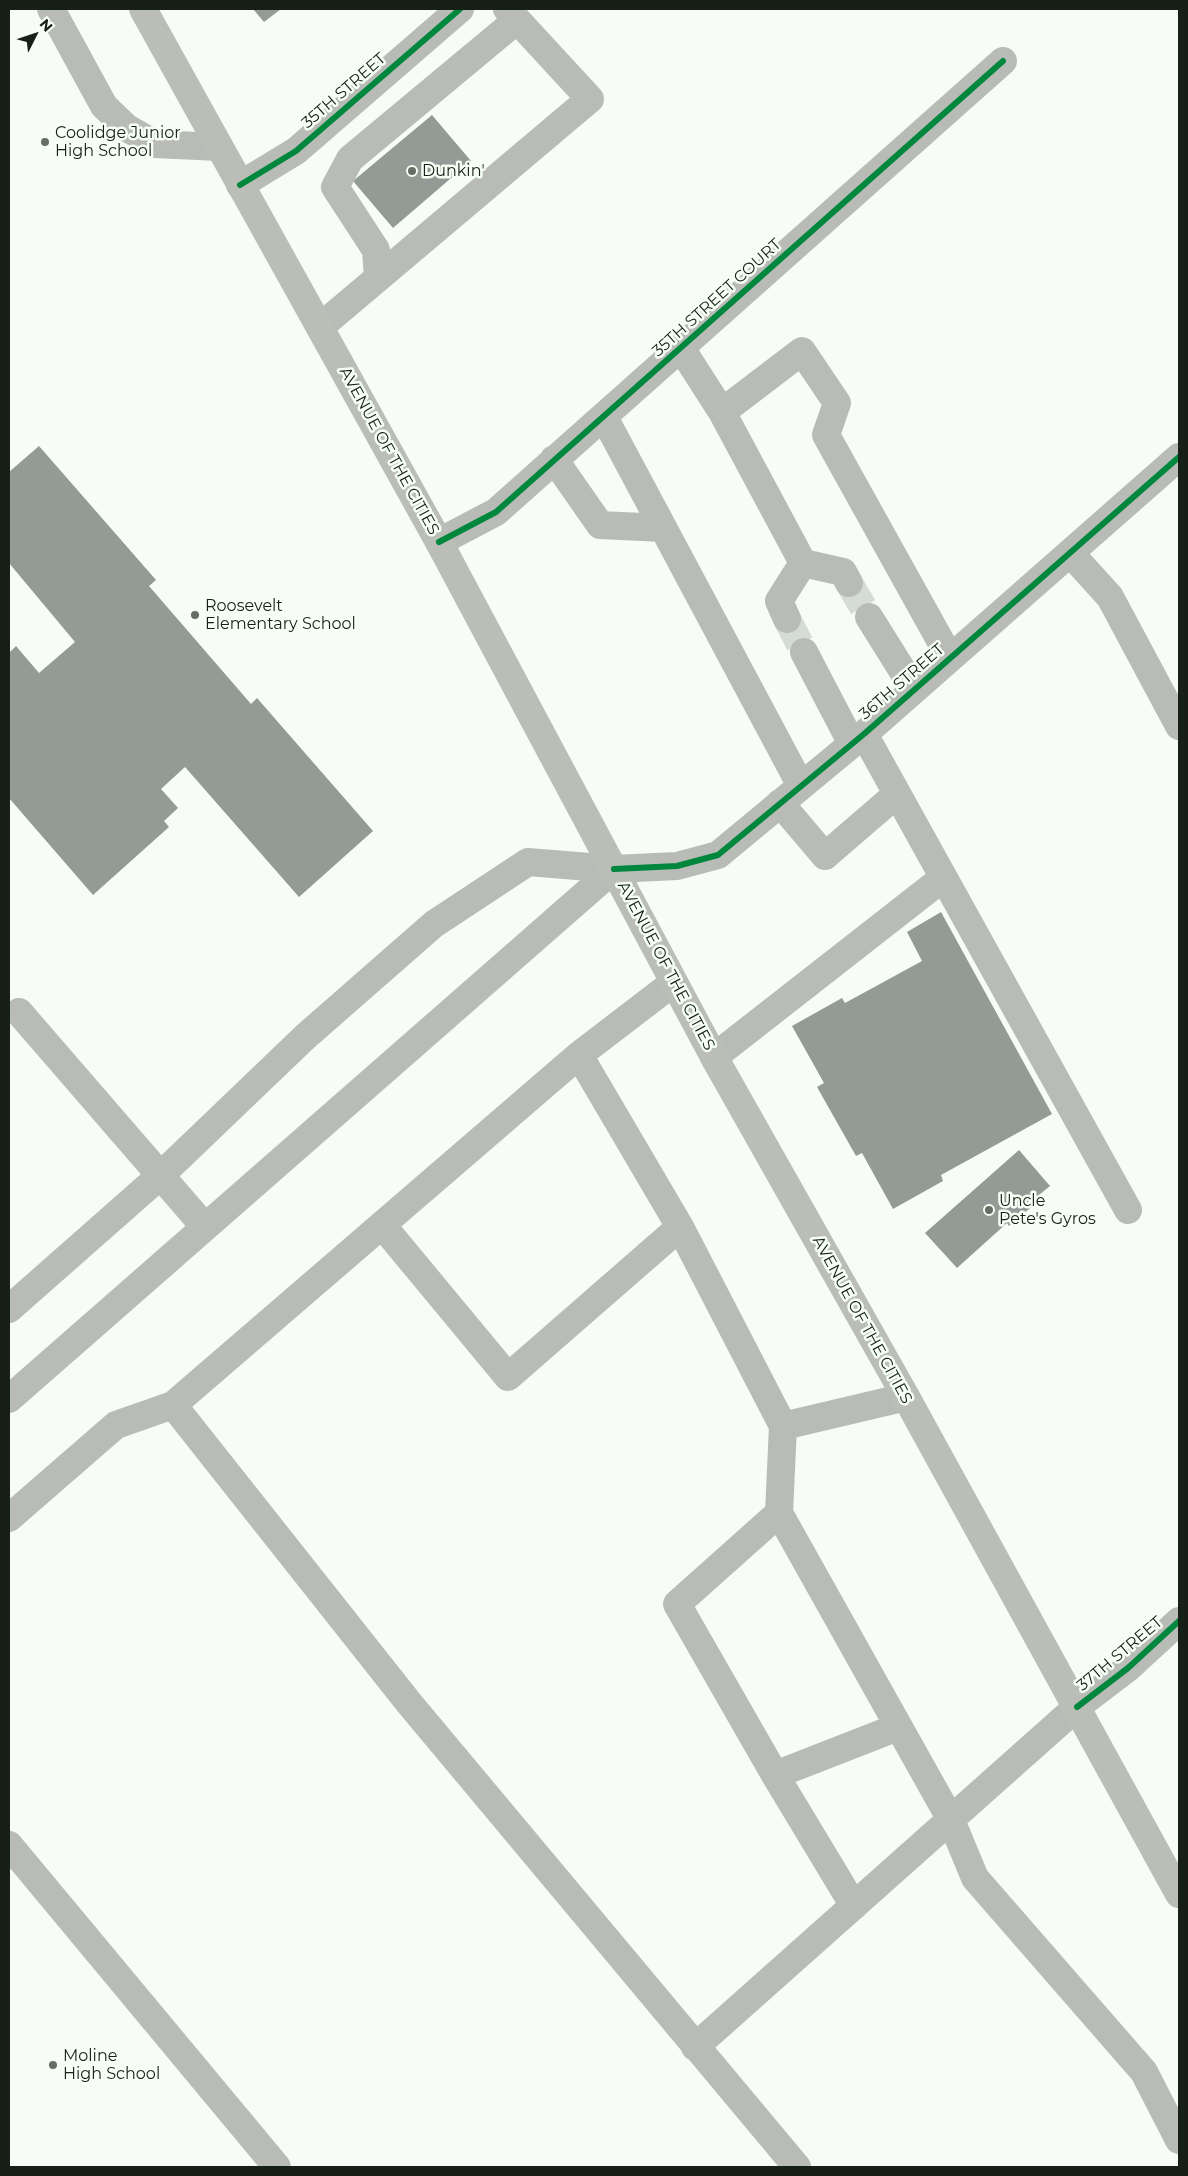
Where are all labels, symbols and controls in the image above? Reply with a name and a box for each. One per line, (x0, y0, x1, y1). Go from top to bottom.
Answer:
north arrow (10, 10, 60, 60)
text: N (36, 15, 57, 35)
street label: 35TH STREET (298, 49, 390, 133)
place label: Coolidge Junior High School (55, 123, 181, 161)
marker: Coolidge Junior High School (39, 136, 51, 148)
place label: Dunkin' (422, 161, 485, 181)
marker: Dunkin' (406, 165, 418, 177)
street label: 35TH STREET COURT (649, 235, 785, 361)
street label: AVENUE OF THE CITIES (335, 364, 443, 538)
place label: Roosevelt Elementary School (205, 596, 356, 634)
marker: Roosevelt Elementary School (189, 609, 201, 621)
street label: 36TH STREET (856, 640, 948, 724)
street label: AVENUE OF THE CITIES (613, 878, 719, 1054)
place label: Uncle Pete's Gyros (999, 1191, 1096, 1229)
marker: Uncle Pete's Gyros (983, 1204, 995, 1216)
street label: AVENUE OF THE CITIES (808, 1233, 916, 1407)
street label: 37TH STREET (1073, 1613, 1167, 1695)
place label: Moline High School (63, 2046, 160, 2084)
marker: Moline High School (47, 2059, 59, 2071)

